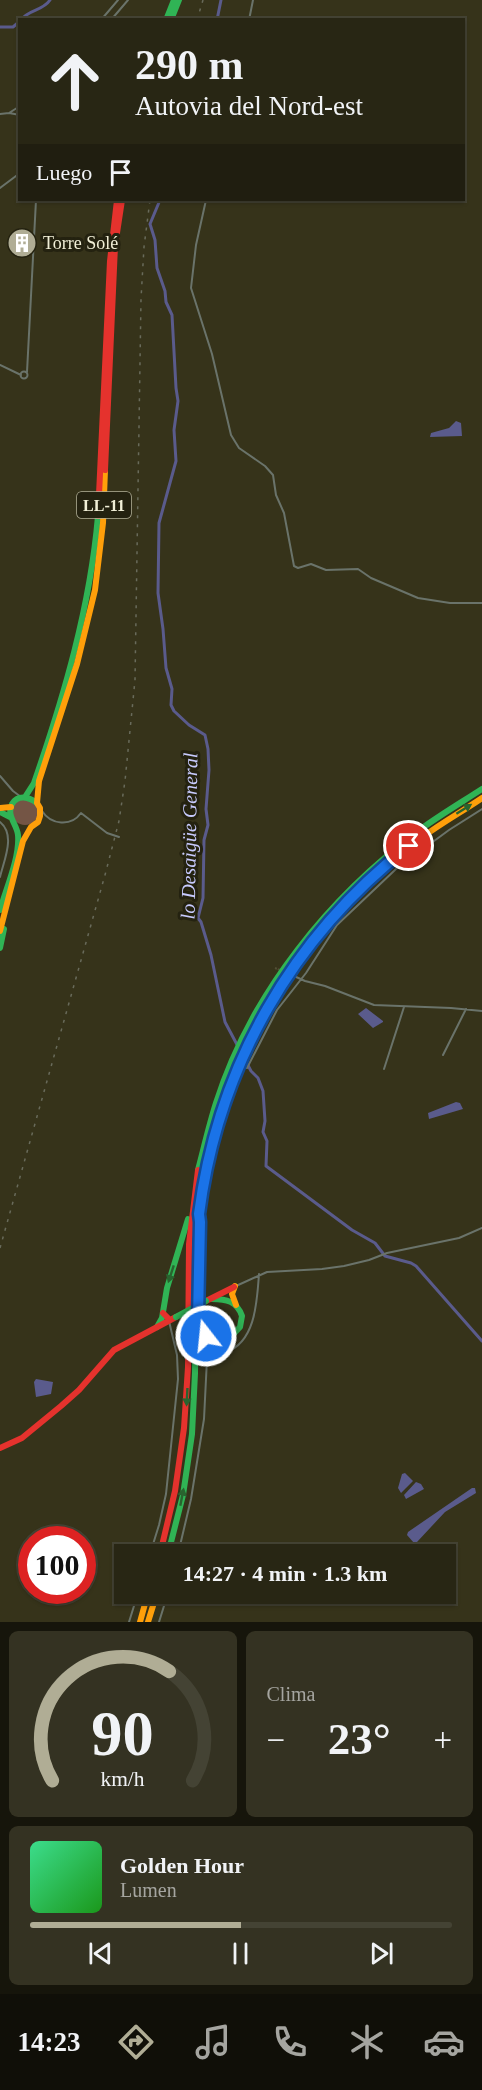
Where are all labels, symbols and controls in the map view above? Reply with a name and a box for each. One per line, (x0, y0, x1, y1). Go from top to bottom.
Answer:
icon: ahead (36, 42, 114, 120)
text: 290 m (135, 42, 244, 88)
text: Autovia del Nord-est (135, 91, 363, 121)
icon: arrive (104, 156, 137, 189)
text: Luego (36, 160, 92, 185)
building icon: Torre Solé (6, 227, 38, 259)
place label: Torre Solé (43, 233, 118, 253)
road number: LL-11 (77, 492, 131, 518)
water label: lo Desaigüe General (177, 752, 202, 920)
one-way arrow (456, 803, 472, 814)
pin (383, 820, 434, 871)
icon: arrive (392, 829, 425, 862)
one-way arrow (166, 1265, 175, 1283)
position arrow (174, 1304, 238, 1368)
one-way arrow (182, 1388, 191, 1407)
one-way arrow (178, 1488, 187, 1507)
speed limit sign: 100 (18, 1526, 96, 1604)
text: 14:27 · 4 min · 1.3 km (183, 1561, 387, 1586)
text: Clima (267, 1683, 315, 1705)
text: 90 (92, 1699, 154, 1768)
text: 23° (328, 1714, 391, 1764)
text: − (267, 1722, 285, 1758)
text: + (433, 1722, 452, 1758)
text: km/h (101, 1767, 145, 1791)
text: Golden Hour (120, 1853, 244, 1878)
text: Lumen (120, 1879, 177, 1901)
icon: previous (84, 1937, 117, 1970)
icon: pause (224, 1937, 257, 1970)
icon: next (365, 1937, 398, 1970)
icon: directions (115, 2021, 157, 2063)
icon: music (192, 2021, 234, 2063)
icon: phone (269, 2021, 311, 2063)
icon: climate (346, 2021, 388, 2063)
icon: car (423, 2021, 465, 2063)
text: 14:23 (17, 2027, 80, 2057)

